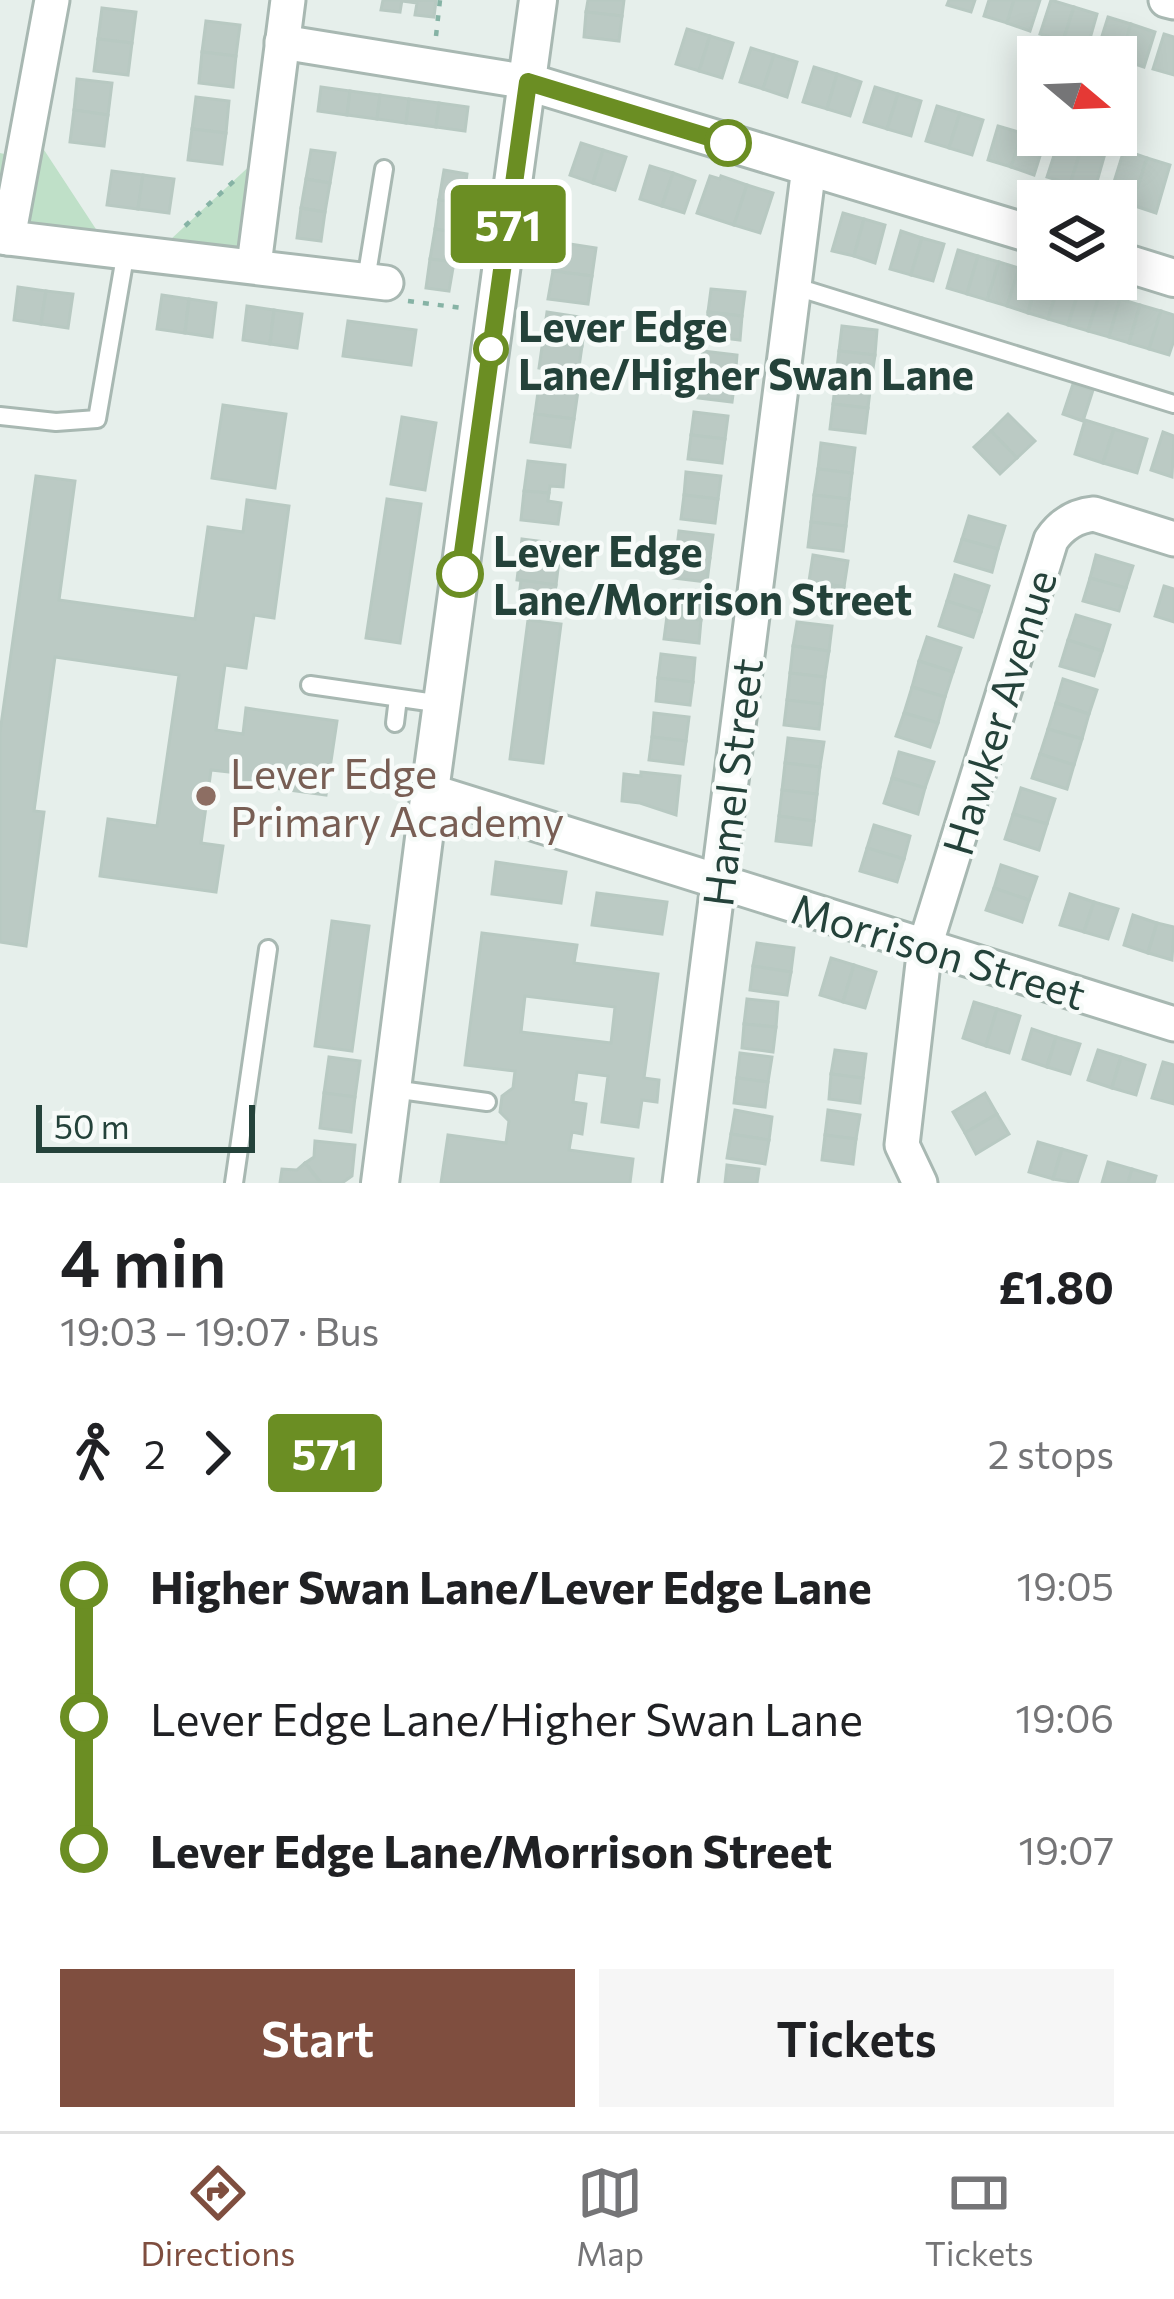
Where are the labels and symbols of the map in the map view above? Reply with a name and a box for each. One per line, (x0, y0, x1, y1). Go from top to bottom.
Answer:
north arrow (1017, 36, 1137, 156)
unlabelled marker (706, 121, 750, 165)
line badge: 571 (439, 185, 577, 263)
place label: Lever Edge Lane/Higher Swan Lane (518, 299, 974, 399)
marker: Lever Edge Lane/Higher Swan Lane (475, 333, 507, 365)
place label: Lever Edge Lane/Morrison Street (493, 524, 912, 624)
marker: Lever Edge Lane/Morrison Street (438, 552, 482, 596)
street label: Hawker Avenue (930, 563, 1066, 861)
street label: Hamel Street (690, 655, 772, 909)
place label: Lever Edge Primary Academy (230, 746, 564, 846)
marker: Lever Edge Primary Academy (193, 783, 219, 809)
street label: Morrison Street (786, 881, 1092, 1019)
scale bar (36, 1099, 255, 1152)

